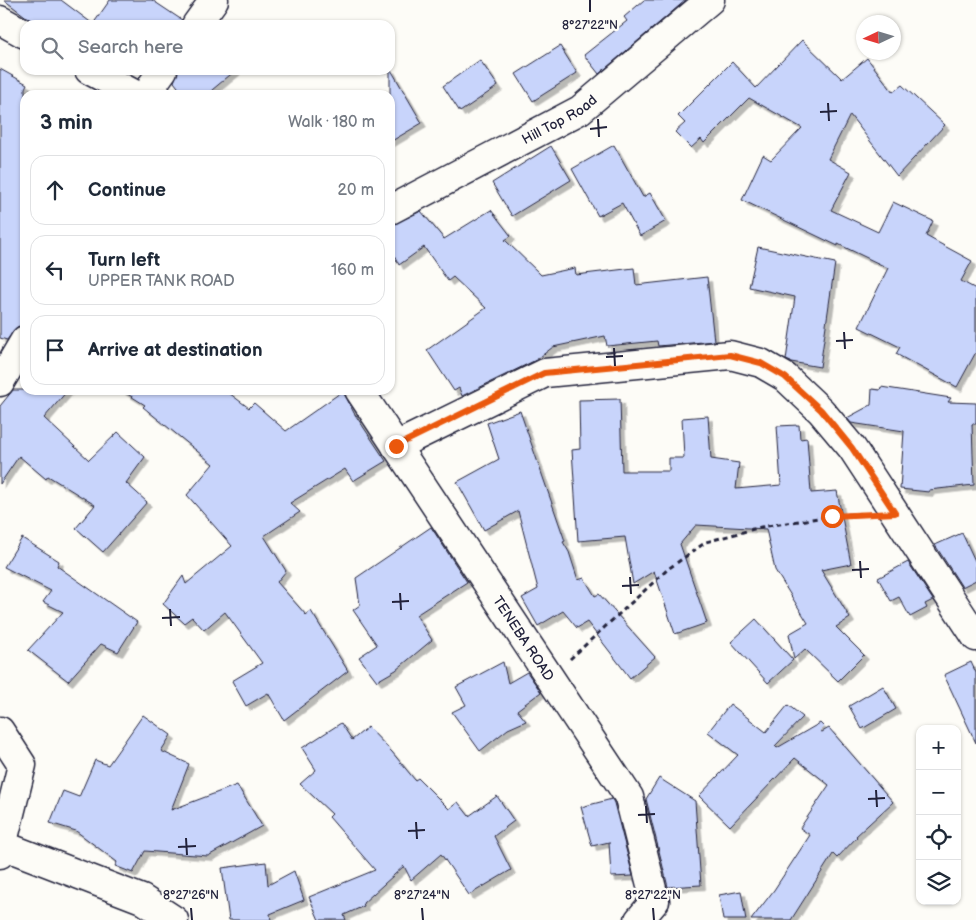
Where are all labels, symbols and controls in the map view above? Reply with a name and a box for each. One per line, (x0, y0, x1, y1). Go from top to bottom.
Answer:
north arrow (856, 15, 901, 60)
text: 8°27'22"N (562, 18, 618, 33)
search box (20, 20, 395, 75)
icon: search (38, 34, 66, 62)
text: Search here (78, 36, 183, 59)
street label: Hill Top Road (519, 91, 600, 148)
text: 3 min (40, 110, 93, 135)
text: Walk · 180 m (288, 113, 375, 132)
icon: ahead (41, 176, 69, 204)
text: Continue (88, 179, 166, 202)
text: 20 m (338, 181, 374, 200)
text: Turn left (88, 249, 160, 272)
icon: left (41, 256, 69, 284)
text: 160 m (331, 261, 374, 280)
text: UPPER TANK ROAD (88, 272, 235, 291)
icon: arrive (41, 336, 69, 364)
text: Arrive at destination (88, 339, 263, 362)
route end (385, 435, 408, 458)
route start (821, 505, 844, 528)
street label: TENEBA ROAD (489, 593, 558, 684)
map controls (916, 725, 961, 905)
button: + (916, 725, 961, 770)
button: − (916, 770, 961, 815)
button: locate (916, 815, 961, 860)
button: layers (916, 860, 961, 905)
text: 8°27'26"N (163, 888, 219, 903)
text: 8°27'24"N (394, 888, 450, 903)
text: 8°27'22"N (625, 888, 681, 903)

